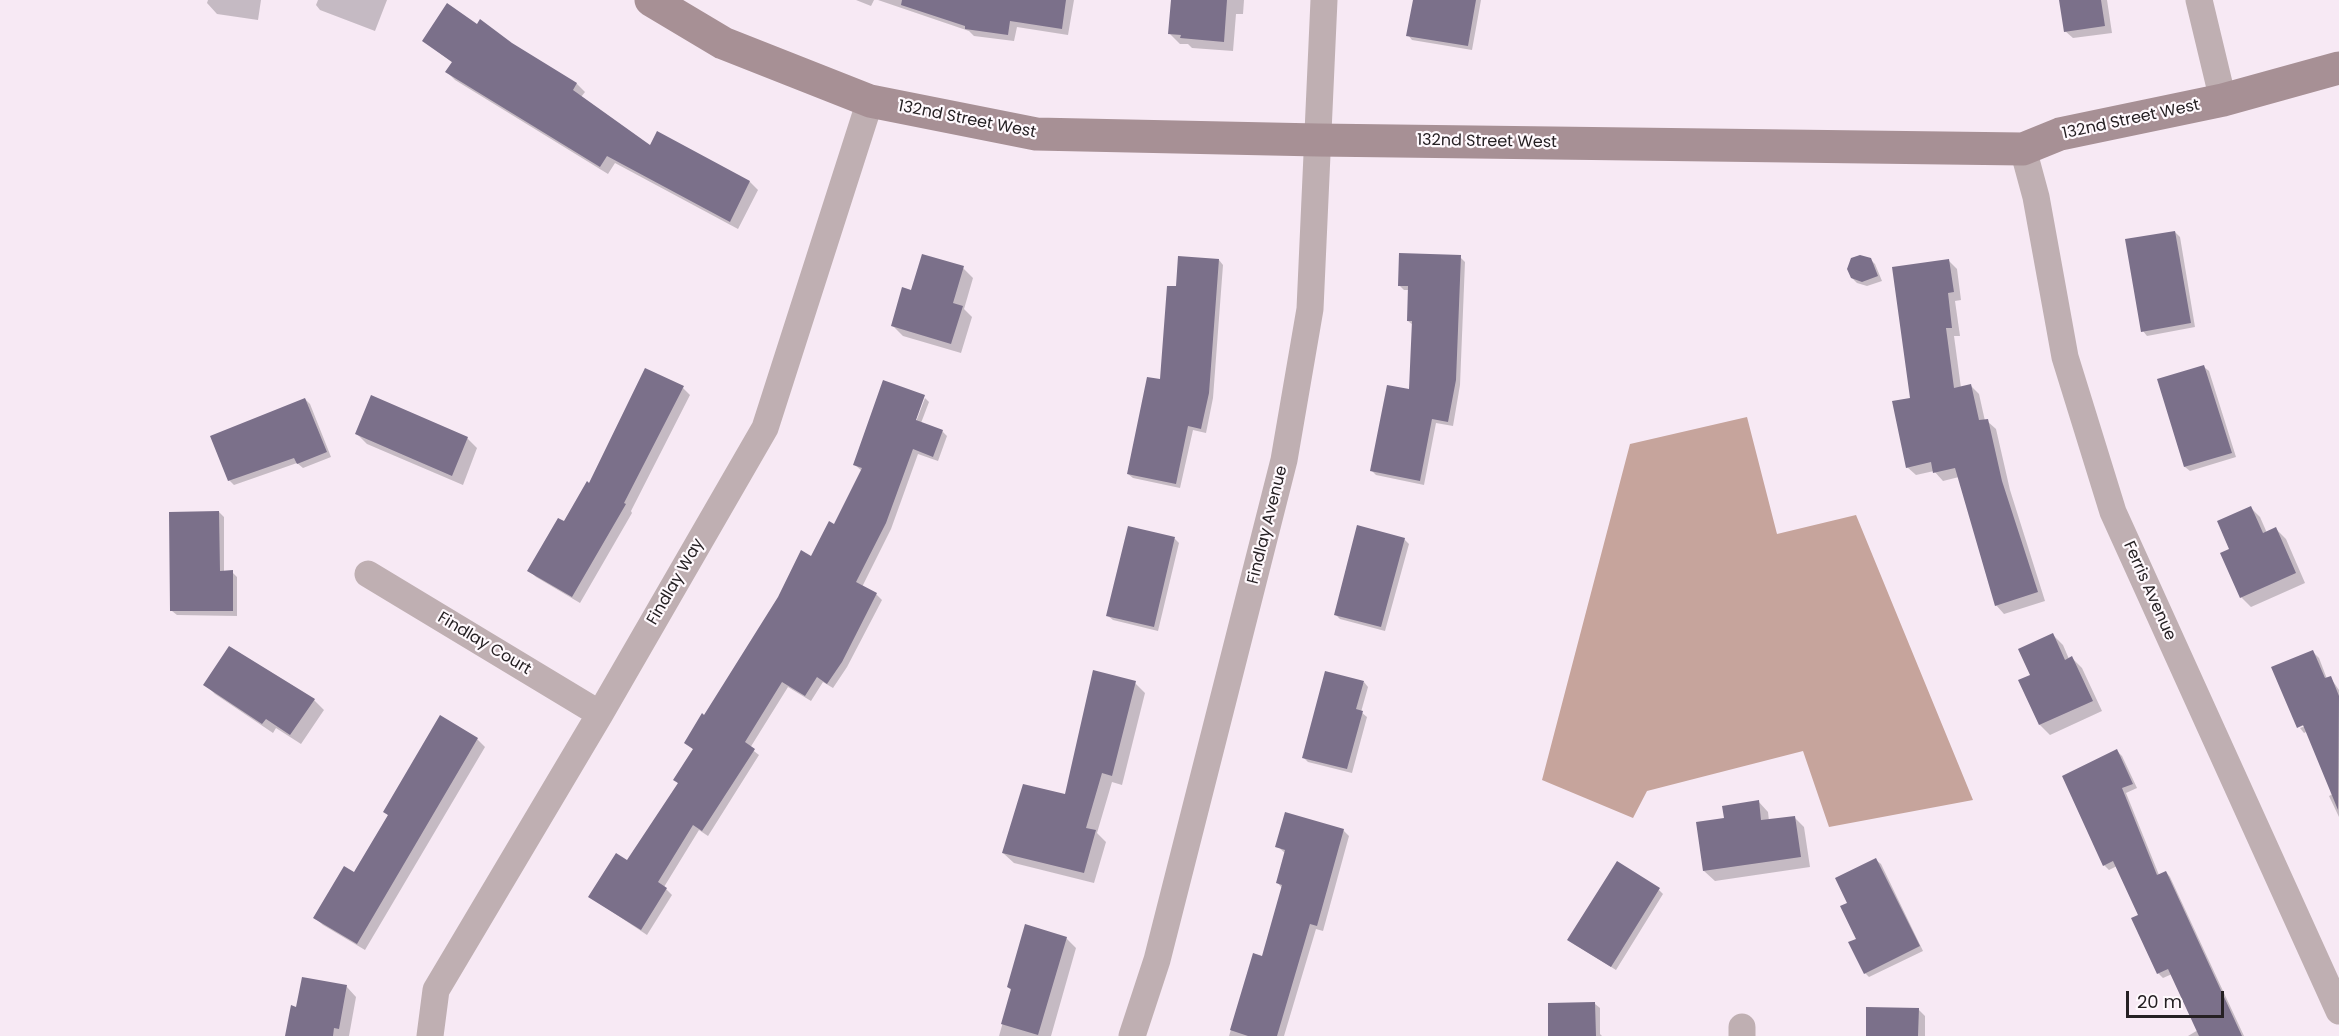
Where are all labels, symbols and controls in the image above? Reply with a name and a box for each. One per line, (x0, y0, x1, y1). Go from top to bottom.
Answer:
street label: 132nd Street West (2061, 96, 2201, 144)
street label: 132nd Street West (897, 97, 1037, 143)
street label: 132nd Street West (1417, 131, 1557, 153)
street label: Findlay Avenue (1244, 464, 1292, 586)
street label: Findlay Way (644, 535, 708, 629)
street label: Ferris Avenue (2119, 538, 2179, 644)
street label: Findlay Court (434, 609, 534, 679)
scale bar (2129, 979, 2226, 1017)
text: 20 m (2137, 989, 2182, 1014)

